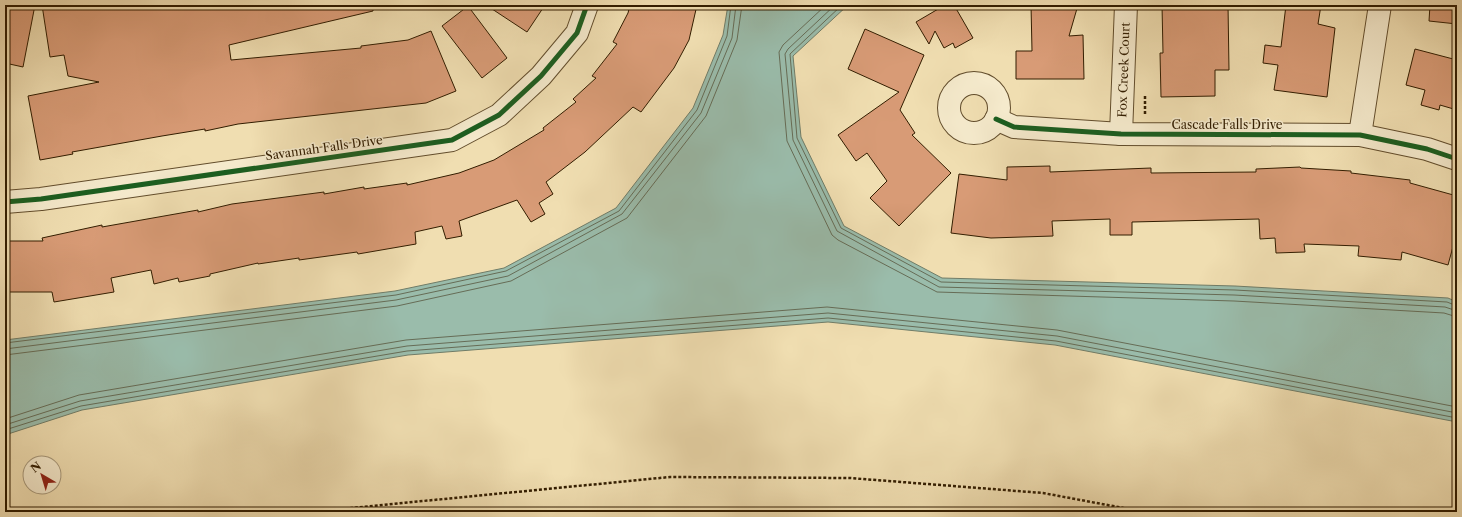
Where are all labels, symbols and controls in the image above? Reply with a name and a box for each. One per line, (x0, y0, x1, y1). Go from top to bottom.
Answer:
street label: Fox Creek Court (1114, 21, 1133, 118)
street label: Cascade Falls Drive (1171, 117, 1283, 132)
street label: Savannah Falls Drive (264, 132, 384, 163)
north arrow (22, 455, 62, 495)
text: N (28, 458, 44, 476)

